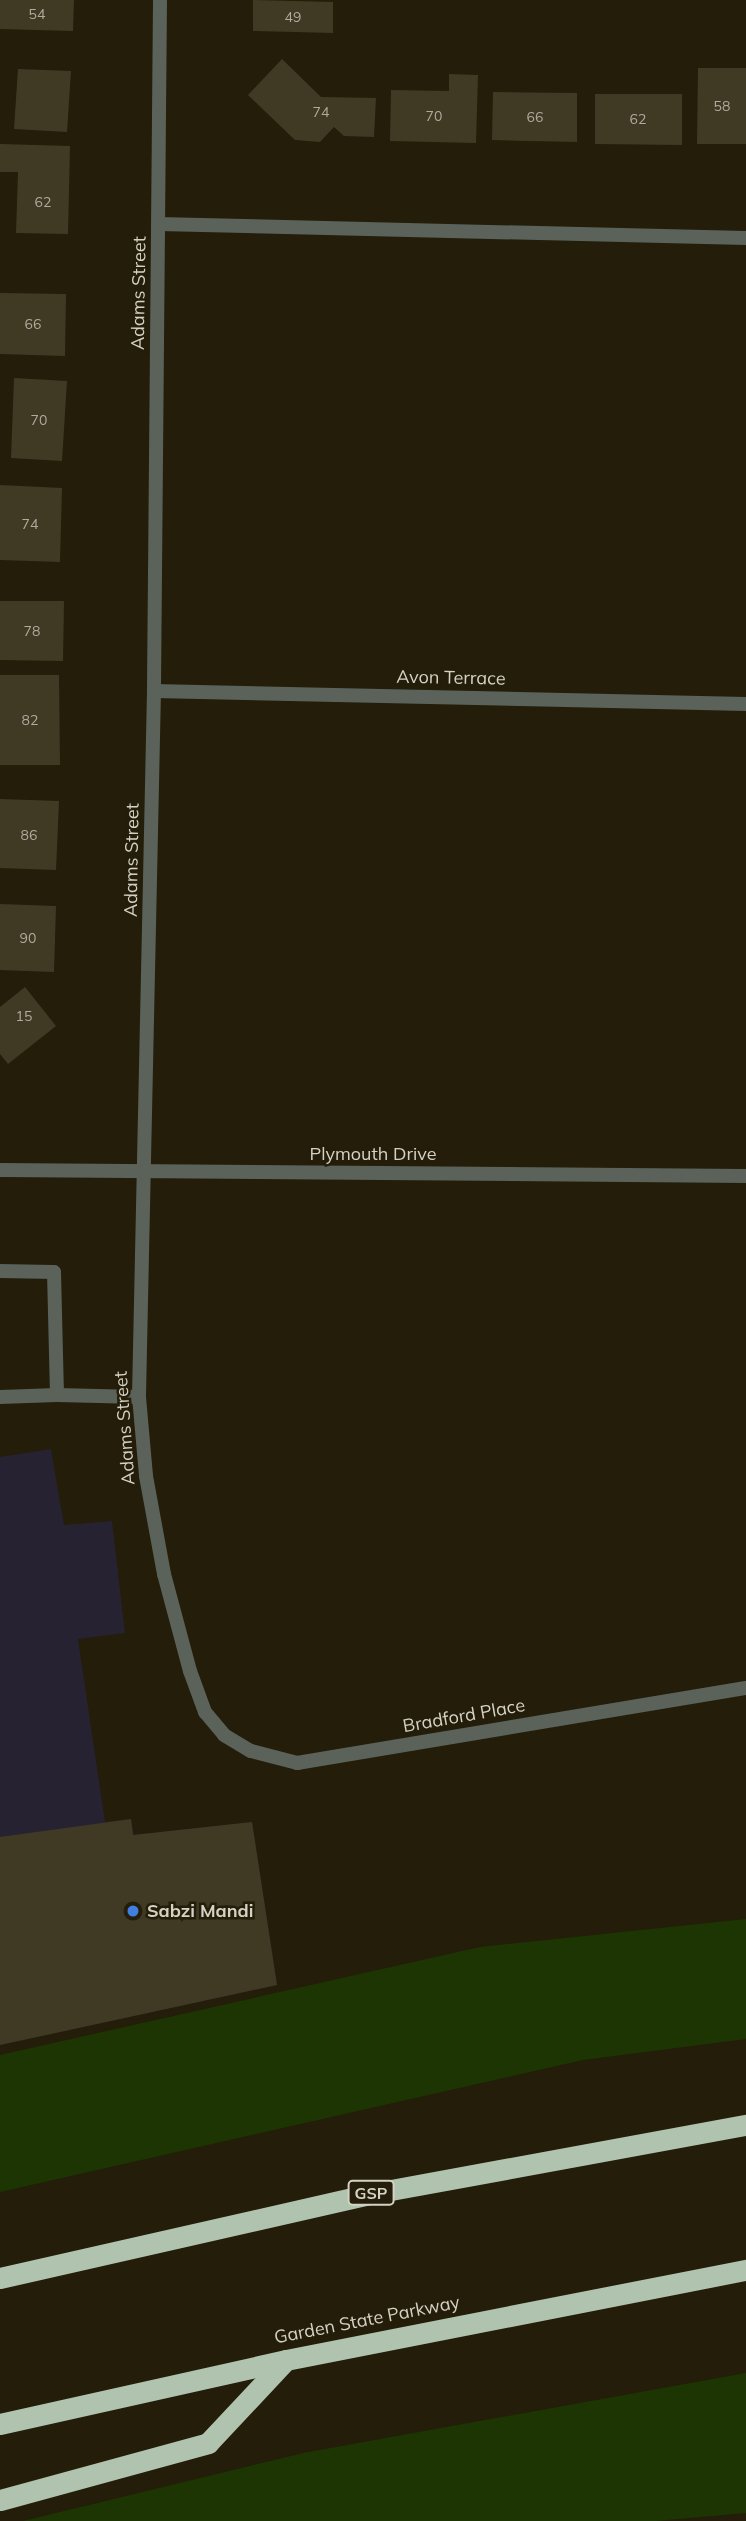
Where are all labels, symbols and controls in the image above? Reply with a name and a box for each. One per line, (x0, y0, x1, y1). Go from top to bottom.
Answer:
house number: 54 (29, 6, 45, 22)
house number: 49 (285, 9, 301, 25)
house number: 58 (714, 98, 730, 114)
house number: 74 (313, 104, 329, 120)
house number: 70 (426, 108, 442, 124)
house number: 66 (527, 109, 543, 125)
house number: 62 (630, 111, 646, 127)
house number: 62 (35, 194, 51, 210)
street label: Adams Street (127, 236, 151, 350)
house number: 66 (25, 316, 41, 332)
house number: 70 (31, 412, 47, 428)
house number: 74 (22, 516, 38, 532)
house number: 78 (24, 623, 40, 639)
street label: Avon Terrace (396, 666, 506, 690)
house number: 82 (22, 712, 38, 728)
street label: Adams Street (120, 803, 144, 917)
house number: 86 (21, 827, 37, 843)
house number: 90 (20, 930, 36, 946)
house number: 15 (16, 1008, 32, 1024)
street label: Plymouth Drive (309, 1143, 437, 1165)
street label: Adams Street (110, 1370, 140, 1486)
street label: Bradford Place (401, 1695, 527, 1737)
place label: Sabzi Mandi (147, 1900, 253, 1922)
marker: Sabzi Mandi (125, 1903, 141, 1919)
road number: GSP (346, 2180, 396, 2206)
street label: Garden State Parkway (272, 2291, 462, 2349)

